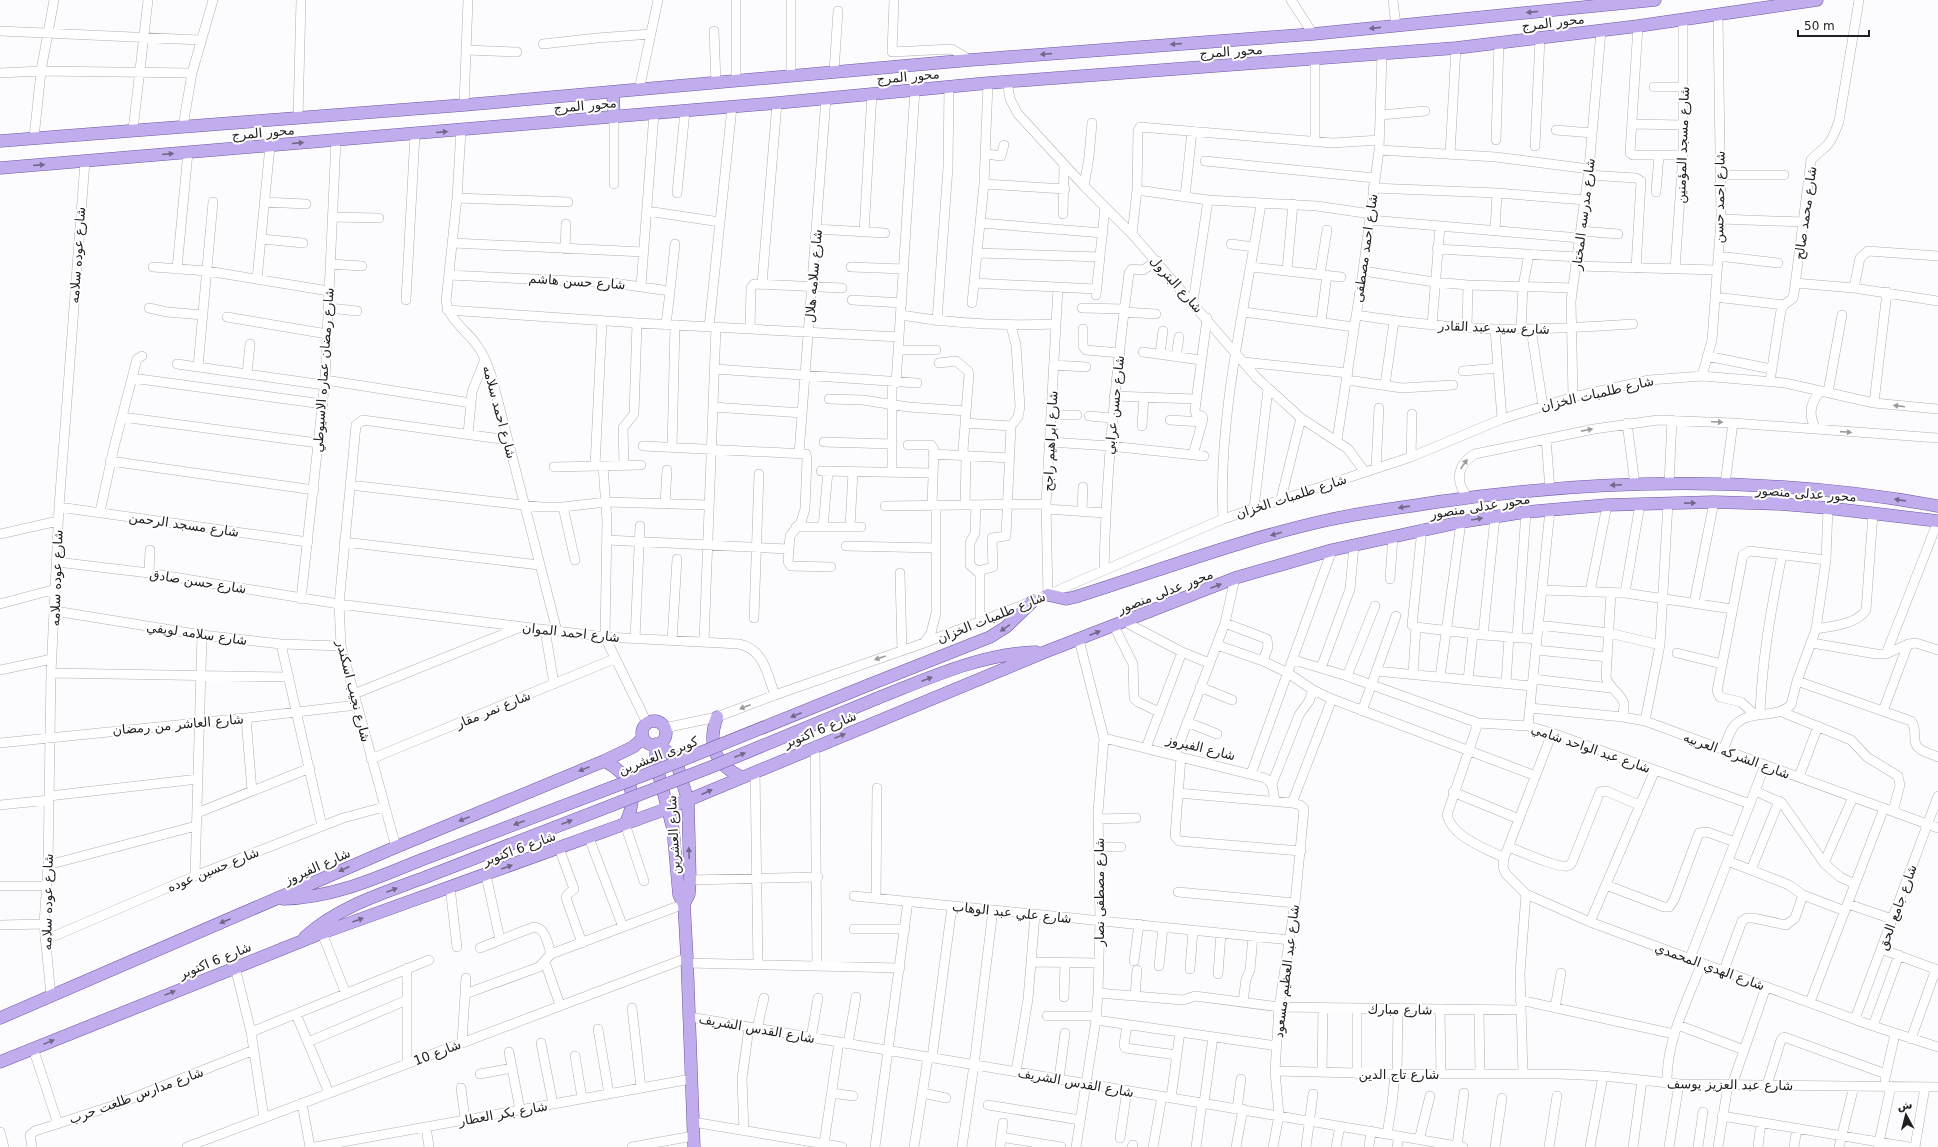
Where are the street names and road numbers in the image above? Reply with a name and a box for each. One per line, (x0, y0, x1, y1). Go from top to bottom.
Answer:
street label: محور المرج (1521, 11, 1585, 35)
street label: محور المرج (1199, 42, 1263, 62)
street label: محور المرج (876, 66, 940, 88)
street label: شارع مسجد المؤمنين (1673, 86, 1693, 204)
street label: محور المرج (553, 95, 617, 117)
street label: محور المرج (231, 122, 295, 144)
street label: شارع احمد حسن (1711, 151, 1729, 243)
street label: شارع مدرسه المختار (1569, 157, 1599, 272)
street label: شارع محمد صالح (1792, 165, 1820, 261)
street label: شارع احمد مصطفى (1350, 193, 1382, 303)
street label: شارع عوده سلامه (67, 206, 89, 304)
street label: شارع سلامه هلال (802, 229, 826, 324)
street label: شارع البترول (1146, 253, 1206, 317)
street label: شارع حسن هاشم (528, 271, 626, 293)
street label: شارع رمضان عماره الاسيوطي (310, 287, 338, 453)
street label: شارع سيد عبد القادر (1437, 318, 1550, 338)
street label: شارع حسن عرابي (1102, 355, 1128, 456)
street label: شارع احمد سلامه (479, 364, 519, 461)
street label: شارع طلمبات الخزان (1539, 373, 1655, 415)
street label: شارع ابراهيم راجح (1040, 390, 1062, 492)
street label: شارع طلمبات الخزان (1234, 471, 1349, 522)
street label: محور عدلى منصور (1754, 482, 1857, 506)
street label: محور عدلى منصور (1428, 491, 1531, 523)
street label: شارع مسجد الرحمن (128, 509, 240, 541)
street label: شارع عوده سلامه (47, 529, 67, 627)
street label: شارع حسن صادق (148, 566, 247, 598)
street label: محور عدلى منصور (1114, 566, 1215, 618)
street label: شارع طلمبات الخزان (935, 589, 1048, 647)
street label: شارع سلامه لويفي (146, 619, 248, 649)
street label: شارع احمد الموان (521, 620, 621, 646)
street label: شارع نجيب اسكندر (332, 638, 373, 744)
street label: شارع نمر مقار (453, 688, 533, 733)
street label: شارع 6 اكتوبر (781, 708, 859, 752)
street label: شارع العاشر من رمضان (112, 711, 245, 739)
street label: شارع عبد الواحد شامي (1529, 721, 1652, 777)
street label: شارع الشركه العربيه (1681, 729, 1792, 783)
street label: شارع الفيروز (1163, 731, 1237, 764)
street label: كوبرى العشرين (616, 733, 701, 778)
street label: شارع العشرين (664, 795, 684, 875)
street label: شارع 6 اكتوبر (480, 828, 558, 870)
street label: شارع مصطفى نصار (1092, 838, 1108, 947)
street label: شارع حسين عوده (165, 844, 262, 896)
street label: شارع الفيروز (281, 845, 353, 889)
street label: شارع عوده سلامه (39, 853, 57, 951)
street label: شارع جامع الحق (1875, 862, 1921, 952)
street label: شارع علي عبد الوهاب (951, 899, 1072, 927)
street label: شارع عبد العظيم مسعود (1271, 904, 1303, 1039)
street label: شارع 6 اكتوبر (176, 939, 254, 983)
street label: شارع الهدي المحمدي (1653, 940, 1767, 994)
street label: شارع مبارك (1367, 1001, 1433, 1019)
street label: شارع القدس الشريف (698, 1011, 816, 1047)
street label: شارع 10 (411, 1037, 463, 1069)
street label: شارع مدارس طلعت حرب (67, 1064, 206, 1128)
street label: شارع القدس الشريف (1017, 1065, 1135, 1101)
street label: شارع تاج الدين (1358, 1067, 1440, 1083)
street label: شارع عبد العزيز يوسف (1667, 1076, 1793, 1094)
street label: شارع بكر العطار (457, 1098, 549, 1130)

